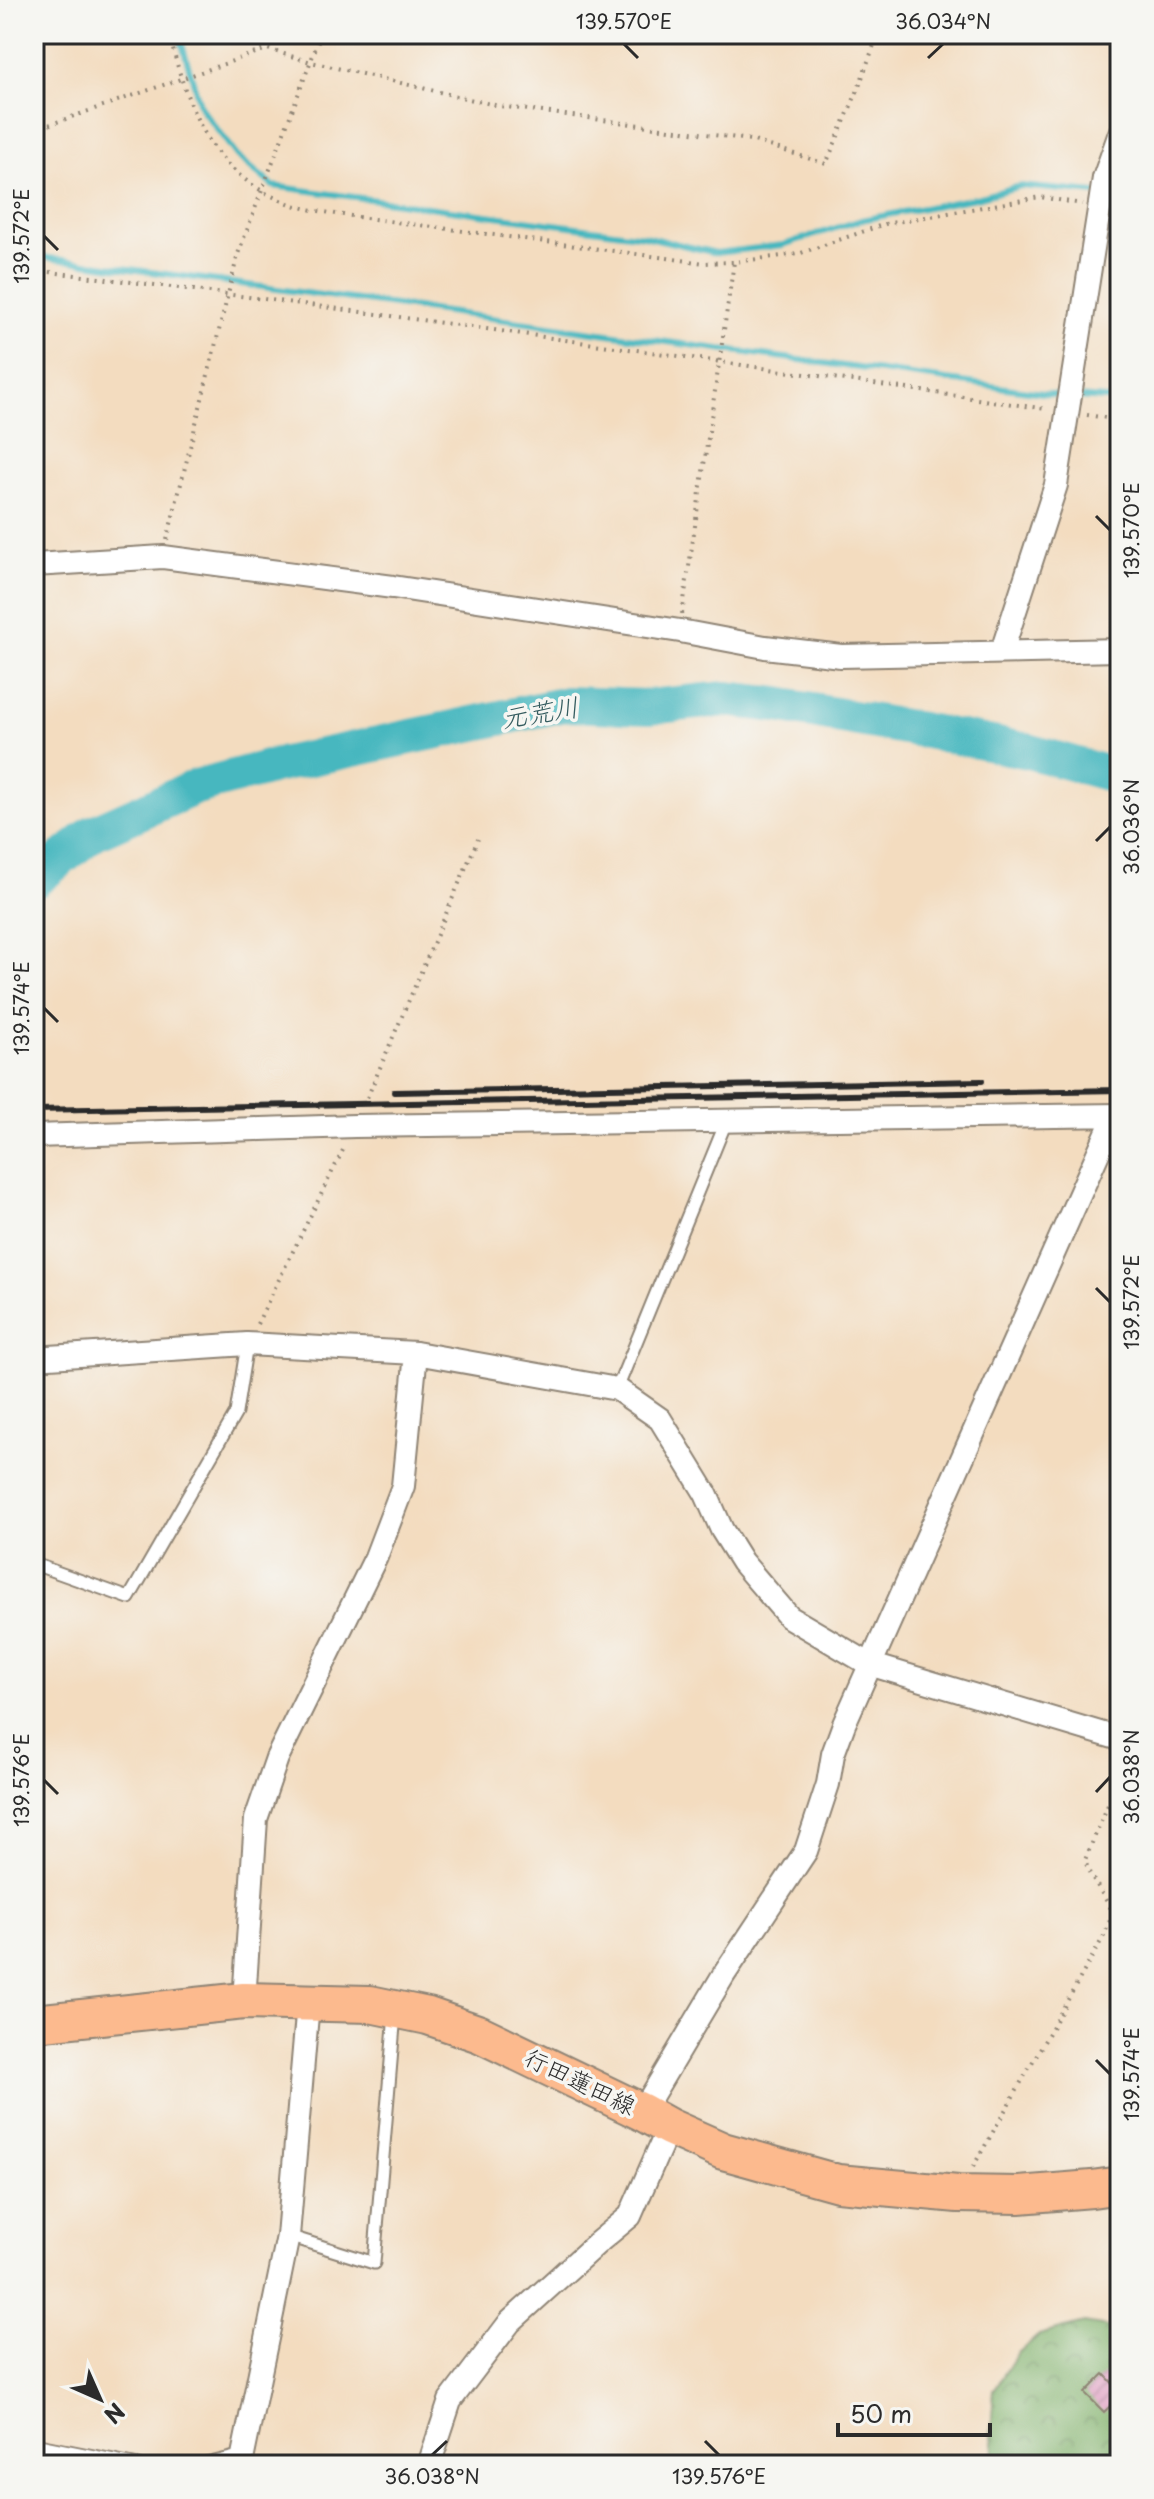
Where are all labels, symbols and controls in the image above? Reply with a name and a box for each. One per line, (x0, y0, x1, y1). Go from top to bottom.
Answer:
text: 139.570°E (576, 6, 672, 36)
text: 36.034°N (895, 6, 991, 36)
text: 139.572°E (6, 188, 36, 284)
text: 139.570°E (1116, 482, 1146, 578)
water label: 元荒川 (498, 686, 581, 737)
text: 36.036°N (1116, 779, 1146, 875)
text: 139.574°E (6, 961, 36, 1055)
text: 139.572°E (1116, 1254, 1146, 1350)
text: 36.038°N (1116, 1729, 1146, 1825)
text: 139.576°E (6, 1733, 36, 1827)
text: 139.574°E (1116, 2027, 1146, 2121)
street label: 行田蓮田線 (519, 2038, 643, 2123)
north arrow (60, 2359, 140, 2439)
scale bar (838, 2387, 990, 2437)
text: 50 m (850, 2395, 912, 2431)
text: N (97, 2396, 133, 2432)
text: 36.038°N (384, 2461, 480, 2491)
text: 139.576°E (672, 2461, 766, 2491)

